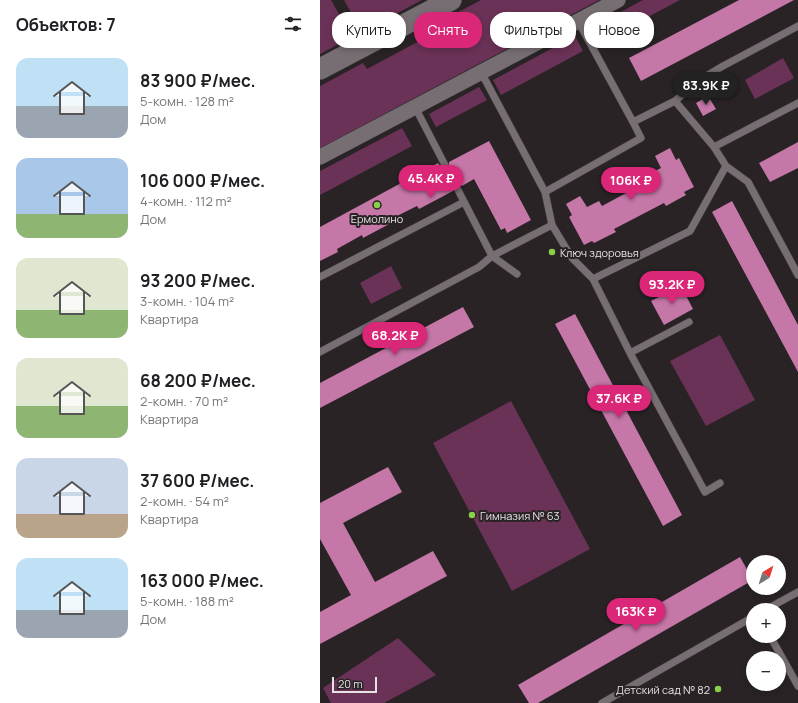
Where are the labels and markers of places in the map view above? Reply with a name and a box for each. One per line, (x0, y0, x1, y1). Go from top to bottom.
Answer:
pin: 83.9K ₽ (669, 72, 743, 106)
pin: 45.4K ₽ (394, 165, 468, 199)
pin: 106K ₽ (598, 167, 664, 201)
marker: Ермолино (372, 200, 382, 210)
place label: Ермолино (351, 211, 404, 226)
place label: Ключ здоровья (560, 245, 639, 260)
marker: Ключ здоровья (547, 247, 557, 257)
pin: 93.2K ₽ (635, 271, 709, 305)
pin: 68.2K ₽ (358, 322, 432, 356)
pin: 37.6K ₽ (582, 385, 656, 419)
place label: Гимназия № 63 (480, 508, 560, 523)
marker: Гимназия № 63 (467, 510, 477, 520)
pin: 163K ₽ (603, 598, 669, 632)
place label: Детский сад № 82 (616, 682, 710, 697)
marker: Детский сад № 82 (713, 684, 723, 694)

